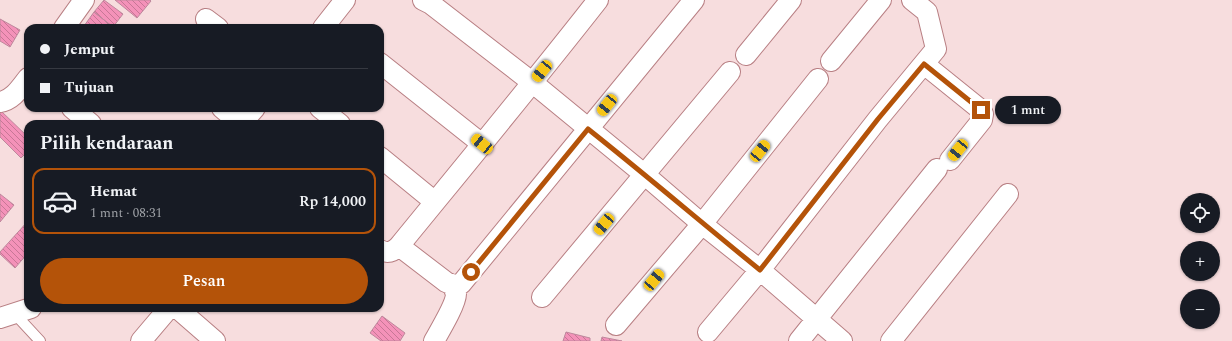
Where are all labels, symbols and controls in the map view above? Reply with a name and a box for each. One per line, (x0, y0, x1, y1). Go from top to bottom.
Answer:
text: Jemput (64, 38, 115, 61)
car (530, 58, 554, 84)
text: Tujuan (64, 76, 114, 99)
car (595, 92, 619, 118)
callout: 1 mnt (995, 96, 1061, 124)
text: 1 mnt (1011, 100, 1045, 120)
route end (972, 101, 990, 119)
text: Pilih kendaraan (40, 130, 174, 157)
car (469, 132, 495, 156)
car (946, 137, 970, 163)
car (748, 138, 772, 164)
text: Hemat (90, 180, 137, 203)
icon: car (42, 183, 78, 219)
text: Rp 14,000 (299, 190, 366, 213)
map controls (1180, 193, 1220, 329)
button: locate (1180, 193, 1220, 233)
text: 1 mnt · 08:31 (90, 203, 162, 223)
car (592, 211, 616, 237)
button: + (1180, 241, 1220, 281)
button: Pesan (40, 258, 368, 304)
route start (462, 263, 480, 281)
car (642, 267, 666, 293)
button: − (1180, 289, 1220, 329)

